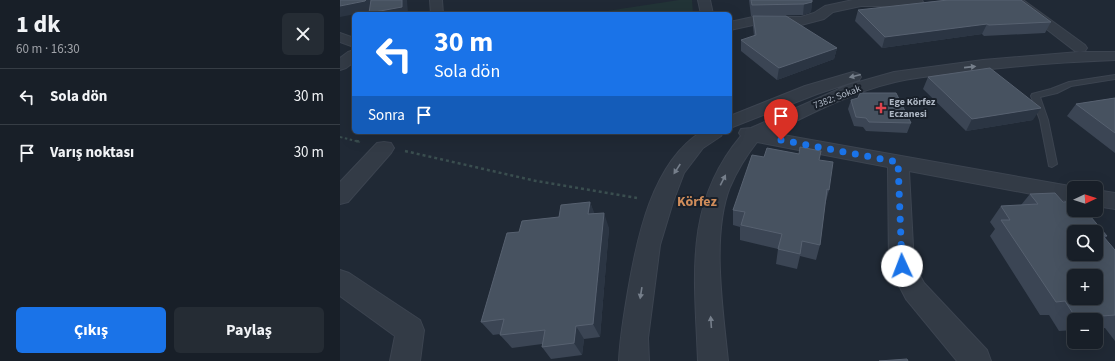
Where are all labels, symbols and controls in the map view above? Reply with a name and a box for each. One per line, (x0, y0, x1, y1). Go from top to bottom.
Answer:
text: 1 dk (16, 7, 60, 42)
button: close (282, 13, 324, 55)
text: 30 m (434, 22, 493, 62)
icon: left (368, 28, 420, 80)
text: 60 m · 16:30 (16, 40, 80, 58)
text: Sola dön (434, 59, 500, 84)
one-way arrow (964, 63, 976, 70)
one-way arrow (848, 74, 861, 80)
street label: 7382: Sokak (811, 81, 863, 112)
icon: left (16, 86, 38, 108)
text: Sola dön (50, 86, 107, 107)
text: 30 m (294, 86, 324, 107)
place label: Ege Körfez Eczanesi (889, 95, 936, 121)
pin (764, 99, 798, 140)
marker: Ege Körfez Eczanesi (876, 103, 886, 113)
icon: arrive (413, 104, 435, 126)
text: Sonra (368, 105, 405, 126)
icon: arrive (770, 105, 792, 127)
icon: arrive (16, 142, 38, 164)
text: Varış noktası (50, 142, 134, 163)
text: 30 m (294, 142, 324, 163)
one-way arrow (674, 163, 681, 175)
one-way arrow (720, 175, 726, 186)
north arrow (1067, 181, 1103, 217)
map controls (1067, 181, 1103, 349)
district label: Körfez (677, 192, 718, 212)
button: search (1067, 225, 1103, 261)
position arrow (881, 245, 923, 287)
button: + (1067, 269, 1103, 305)
one-way arrow (638, 287, 644, 299)
button: Çıkış (16, 307, 166, 353)
button: Paylaş (174, 307, 324, 353)
button: − (1067, 313, 1103, 349)
one-way arrow (707, 316, 714, 328)

